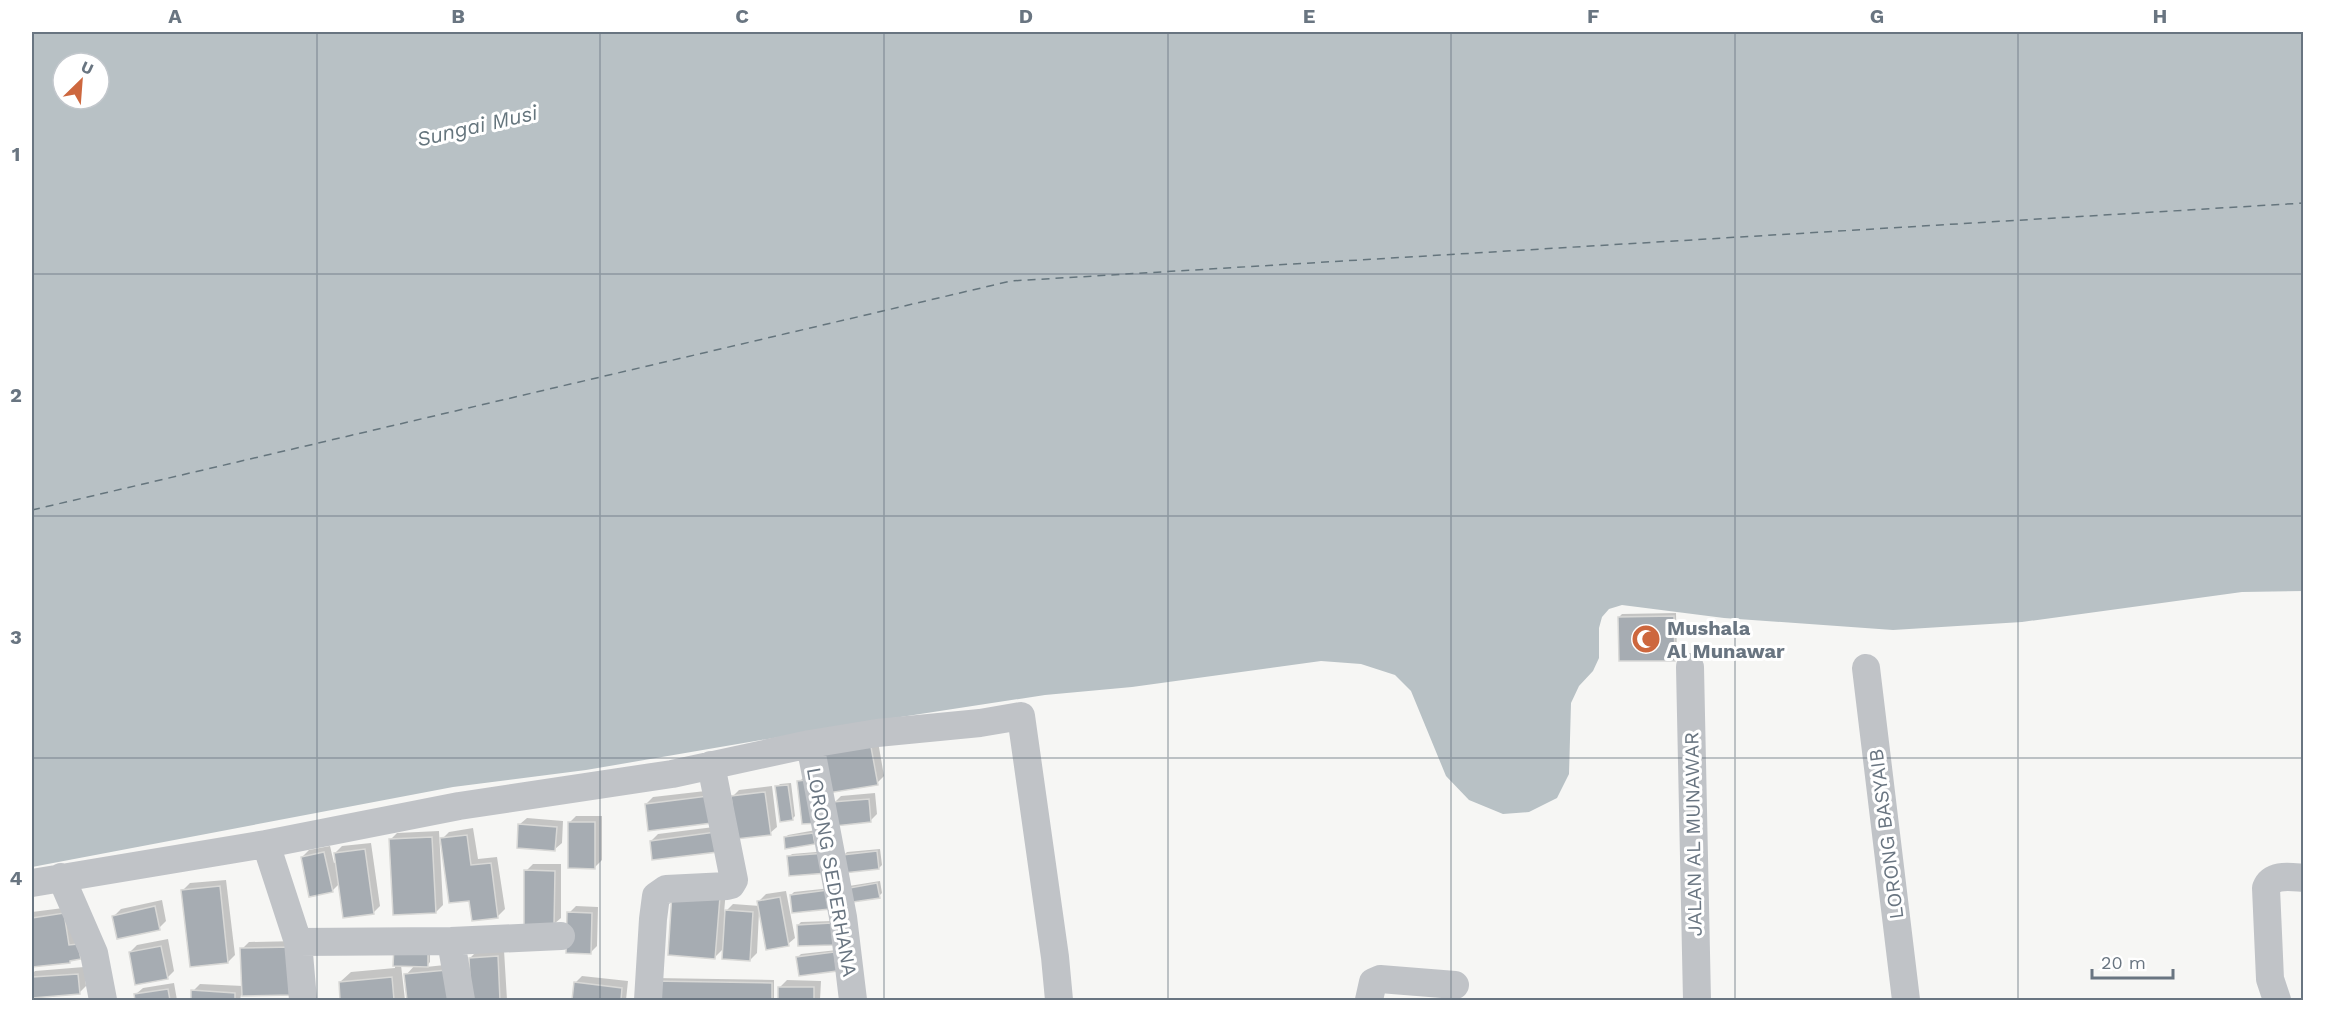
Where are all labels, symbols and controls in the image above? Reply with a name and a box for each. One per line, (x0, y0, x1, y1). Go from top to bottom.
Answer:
text: A (168, 4, 182, 28)
text: B (451, 4, 465, 28)
text: C (735, 4, 749, 28)
text: D (1019, 4, 1033, 28)
text: E (1303, 4, 1315, 28)
text: F (1587, 4, 1599, 28)
text: G (1870, 4, 1884, 28)
text: H (2153, 4, 2167, 28)
north arrow (51, 51, 111, 111)
text: U (78, 57, 96, 79)
water label: Sungai Musi (414, 99, 540, 152)
text: 1 (12, 142, 20, 166)
text: 2 (10, 383, 22, 407)
place label: Mushala Al Munawar (1667, 616, 1785, 663)
mosque icon: Mushala Al Munawar (1630, 623, 1662, 655)
text: 3 (10, 625, 22, 649)
street label: JALAN AL MUNAWAR (1679, 732, 1707, 936)
street label: LORONG BASYAIB (1864, 748, 1908, 920)
street label: LORONG SEDERHANA (802, 765, 862, 979)
text: 4 (10, 866, 23, 890)
scale bar (2092, 942, 2173, 980)
text: 20 m (2101, 952, 2146, 973)

